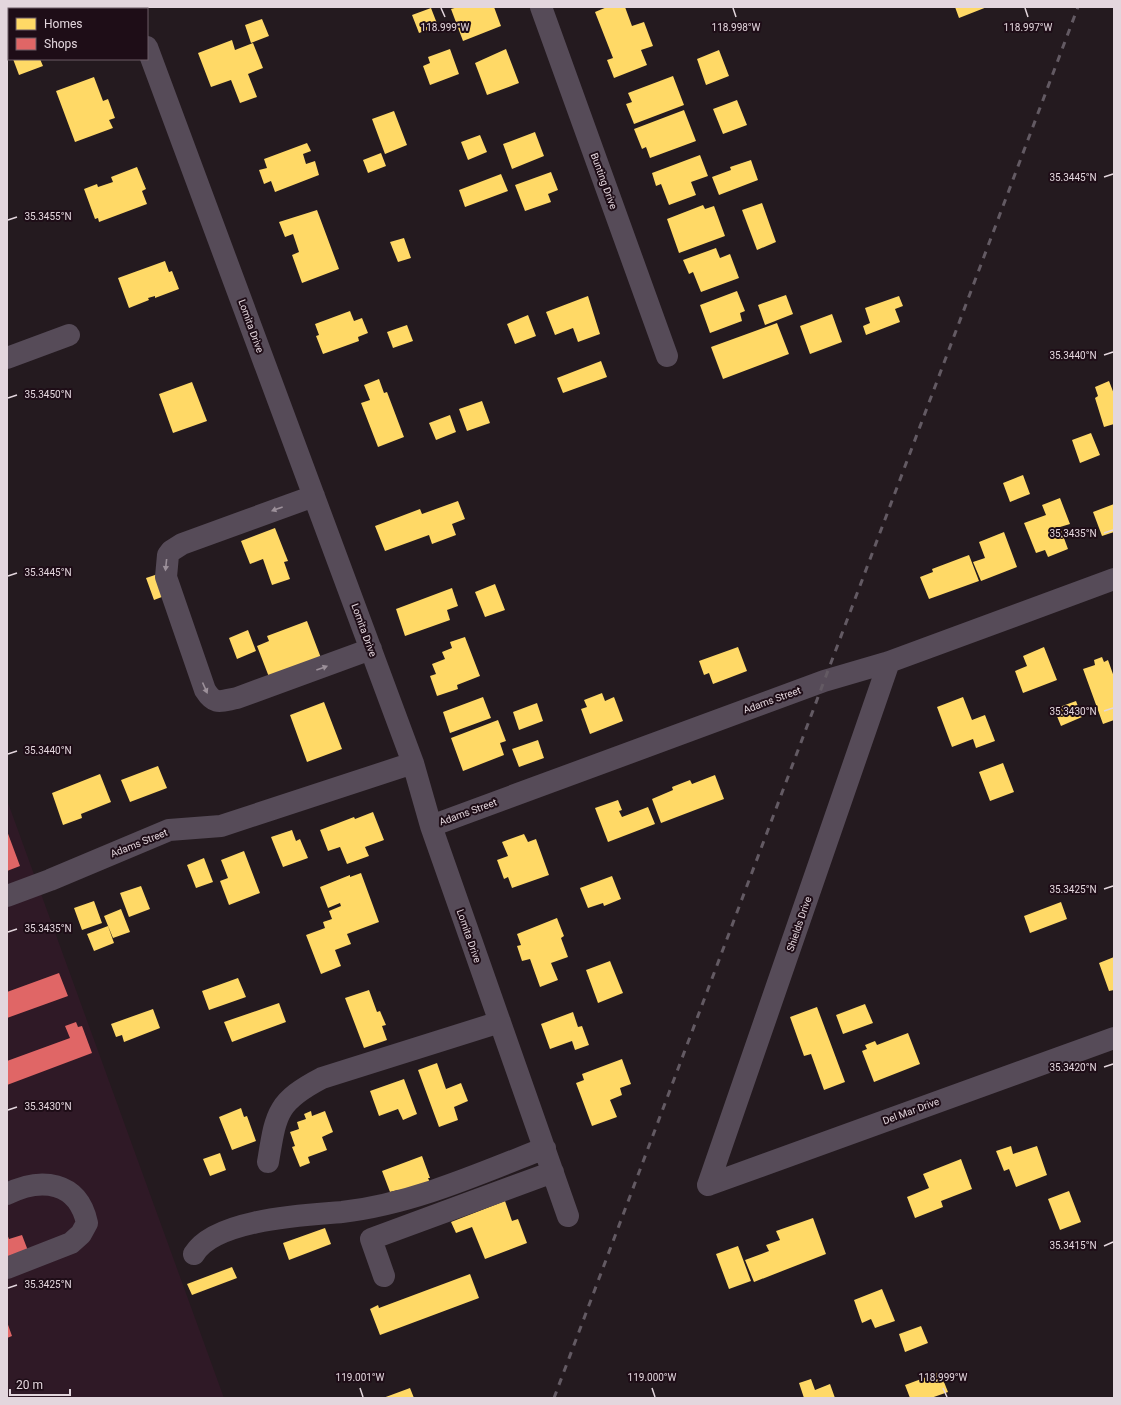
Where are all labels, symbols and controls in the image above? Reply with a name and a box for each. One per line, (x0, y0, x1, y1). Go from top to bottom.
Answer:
legend (8, 8, 148, 60)
text: Homes (44, 17, 82, 31)
text: 118.999°W (421, 22, 470, 33)
text: 118.998°W (712, 22, 761, 33)
text: 118.997°W (1004, 22, 1053, 33)
text: Shops (44, 37, 78, 51)
street label: Bunting Drive (589, 151, 619, 211)
text: 35.3445°N (1049, 172, 1097, 183)
text: 35.3455°N (24, 211, 72, 222)
street label: Lomita Drive (236, 298, 266, 354)
text: 35.3440°N (1049, 350, 1097, 361)
text: 35.3450°N (24, 389, 72, 400)
one-way arrow (271, 506, 283, 512)
text: 35.3435°N (1049, 528, 1097, 539)
one-way arrow (163, 559, 170, 571)
text: 35.3445°N (24, 567, 72, 578)
street label: Lomita Drive (349, 602, 379, 658)
one-way arrow (317, 664, 329, 670)
one-way arrow (202, 682, 208, 694)
street label: Adams Street (742, 685, 802, 715)
text: 35.3430°N (1049, 706, 1097, 717)
text: 35.3440°N (24, 745, 72, 756)
street label: Adams Street (438, 797, 498, 827)
street label: Adams Street (109, 827, 169, 859)
text: 35.3425°N (1049, 884, 1097, 895)
street label: Shields Drive (784, 895, 814, 953)
street label: Lomita Drive (455, 908, 483, 964)
text: 35.3435°N (24, 923, 72, 934)
text: 35.3420°N (1049, 1062, 1097, 1073)
street label: Del Mar Drive (881, 1096, 941, 1126)
text: 35.3430°N (24, 1101, 72, 1112)
text: 35.3415°N (1049, 1240, 1097, 1251)
text: 35.3425°N (24, 1279, 72, 1290)
scale bar (10, 1371, 70, 1397)
text: 119.001°W (336, 1372, 385, 1383)
text: 119.000°W (628, 1372, 677, 1383)
text: 118.999°W (919, 1372, 968, 1383)
text: 20 m (16, 1378, 43, 1392)

